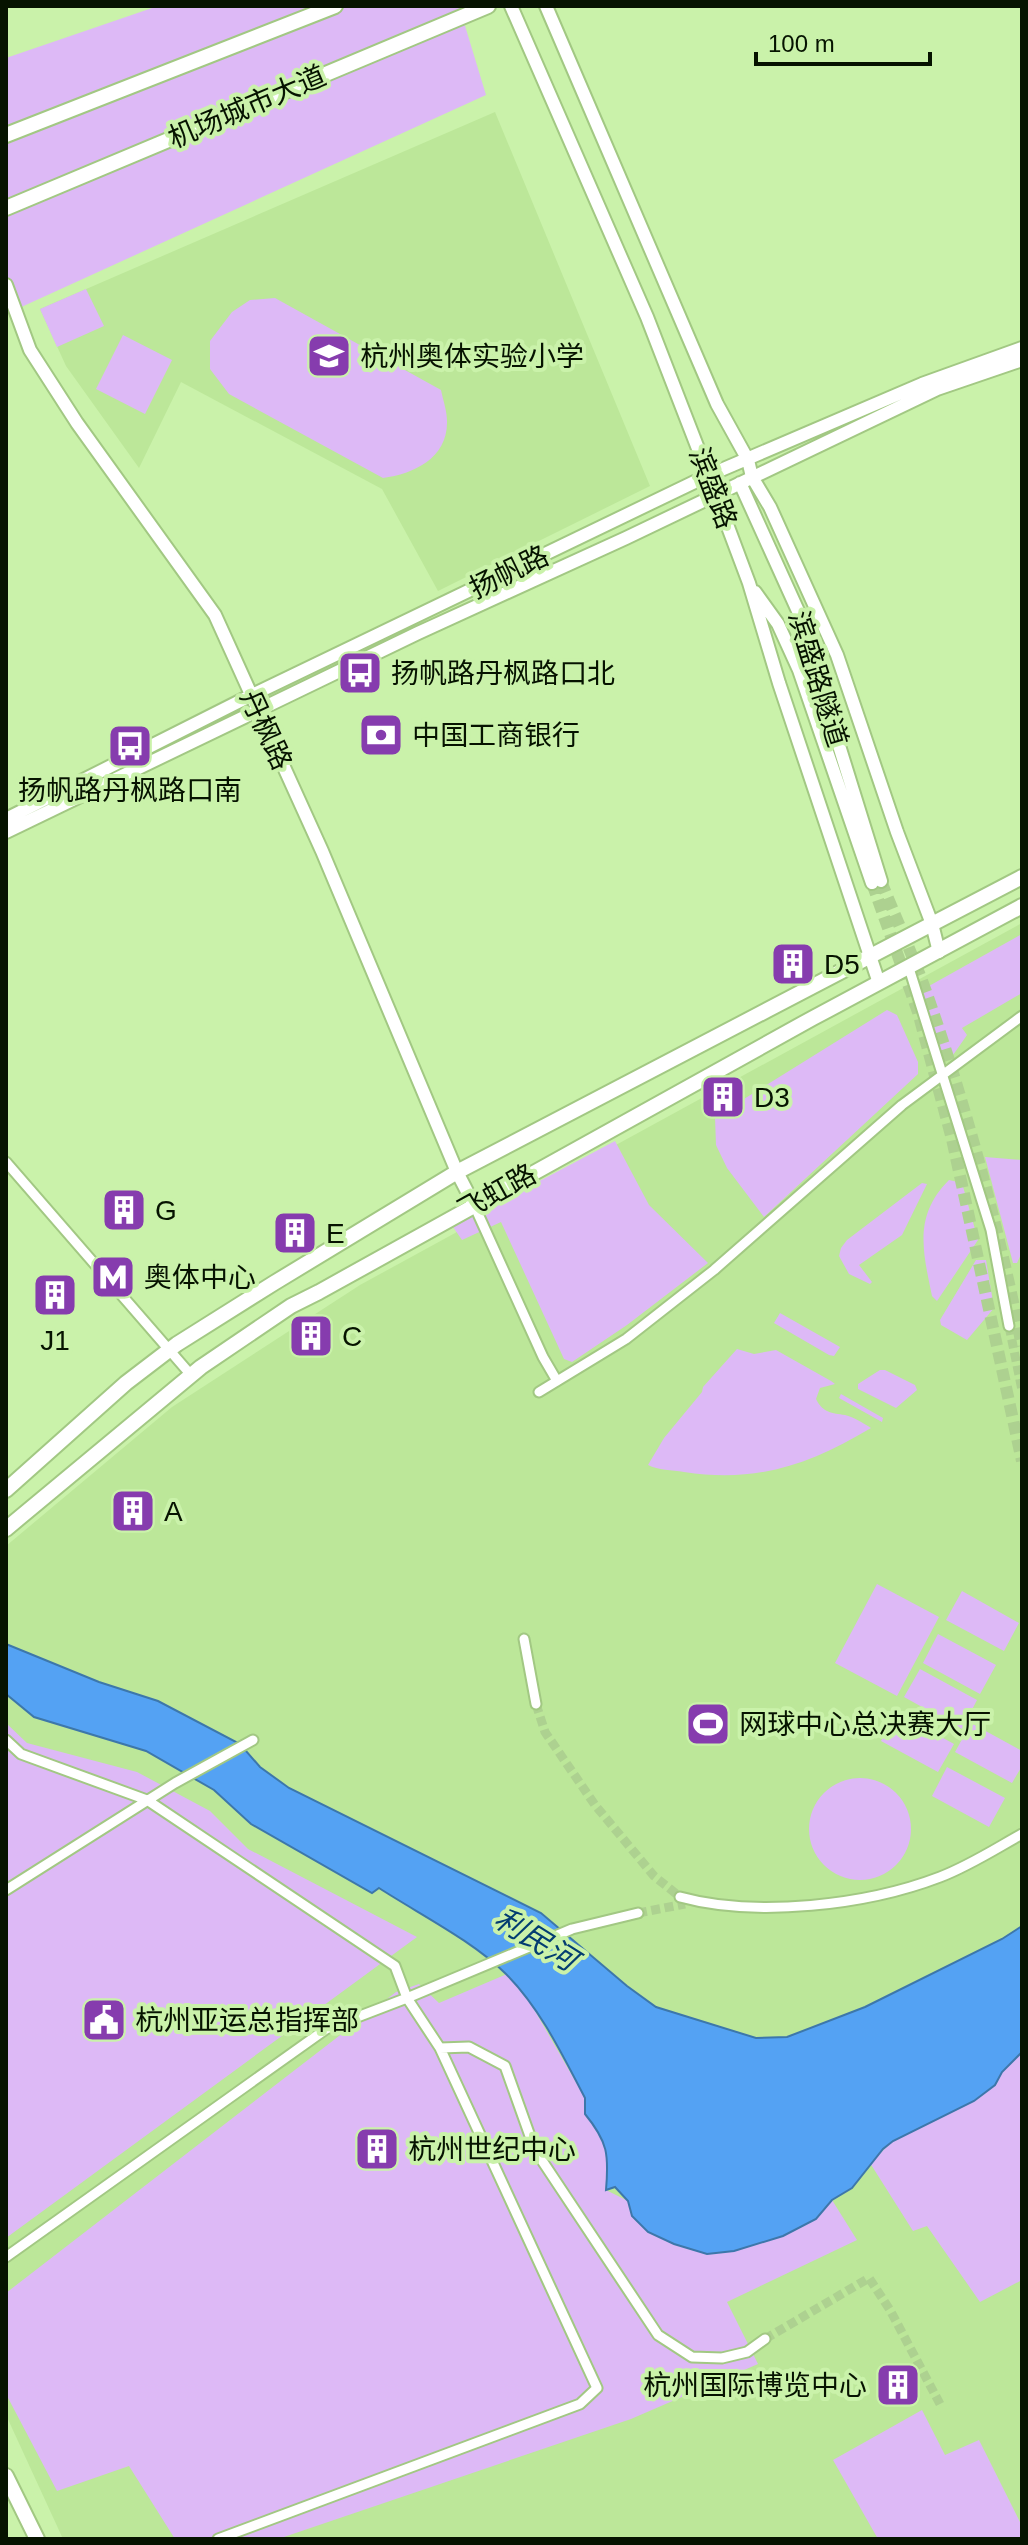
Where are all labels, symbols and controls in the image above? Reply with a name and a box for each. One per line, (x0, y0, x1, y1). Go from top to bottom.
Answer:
scale bar (756, 16, 930, 66)
text: 100 m (768, 30, 835, 57)
street label: 机场城市大道 (164, 60, 330, 154)
school or university icon: 杭州奥体实验小学 (305, 332, 353, 380)
place label: 杭州奥体实验小学 (360, 341, 584, 372)
street label: 滨盛路 (683, 443, 743, 533)
street label: 扬帆路 (464, 540, 554, 604)
street label: 滨盛路隧道 (783, 608, 853, 750)
bus stop icon: 扬帆路丹枫路口北 (336, 649, 384, 697)
place label: 扬帆路丹枫路口北 (391, 658, 615, 689)
street label: 丹枫路 (234, 685, 298, 775)
bank icon: 中国工商银行 (357, 711, 405, 759)
place label: 中国工商银行 (412, 720, 580, 751)
bus stop icon: 扬帆路丹枫路口南 (106, 722, 154, 770)
place label: 扬帆路丹枫路口南 (18, 775, 242, 806)
building icon: D5 (769, 940, 817, 988)
place label: D5 (824, 949, 860, 980)
building icon: D3 (699, 1073, 747, 1121)
place label: D3 (754, 1082, 790, 1113)
street label: 飞虹路 (453, 1158, 541, 1226)
building icon: G (100, 1186, 148, 1234)
place label: G (155, 1195, 177, 1226)
building icon: E (271, 1209, 319, 1257)
place label: E (326, 1218, 345, 1249)
metro station icon: 奥体中心 (89, 1253, 137, 1301)
place label: 奥体中心 (144, 1262, 256, 1293)
building icon: J1 (31, 1271, 79, 1319)
building icon: C (287, 1312, 335, 1360)
place label: C (342, 1321, 362, 1352)
place label: J1 (40, 1325, 70, 1356)
building icon: A (109, 1487, 157, 1535)
place label: A (164, 1496, 183, 1527)
sports icon: 网球中心总决赛大厅 (684, 1700, 732, 1748)
place label: 网球中心总决赛大厅 (739, 1709, 991, 1740)
water label: 利民河 (489, 1901, 587, 1979)
public building icon: 杭州亚运总指挥部 (80, 1996, 128, 2044)
place label: 杭州亚运总指挥部 (135, 2005, 359, 2036)
building icon: 杭州世纪中心 (353, 2125, 401, 2173)
place label: 杭州世纪中心 (408, 2134, 576, 2165)
building icon: 杭州国际博览中心 (874, 2361, 922, 2409)
place label: 杭州国际博览中心 (643, 2370, 867, 2401)

